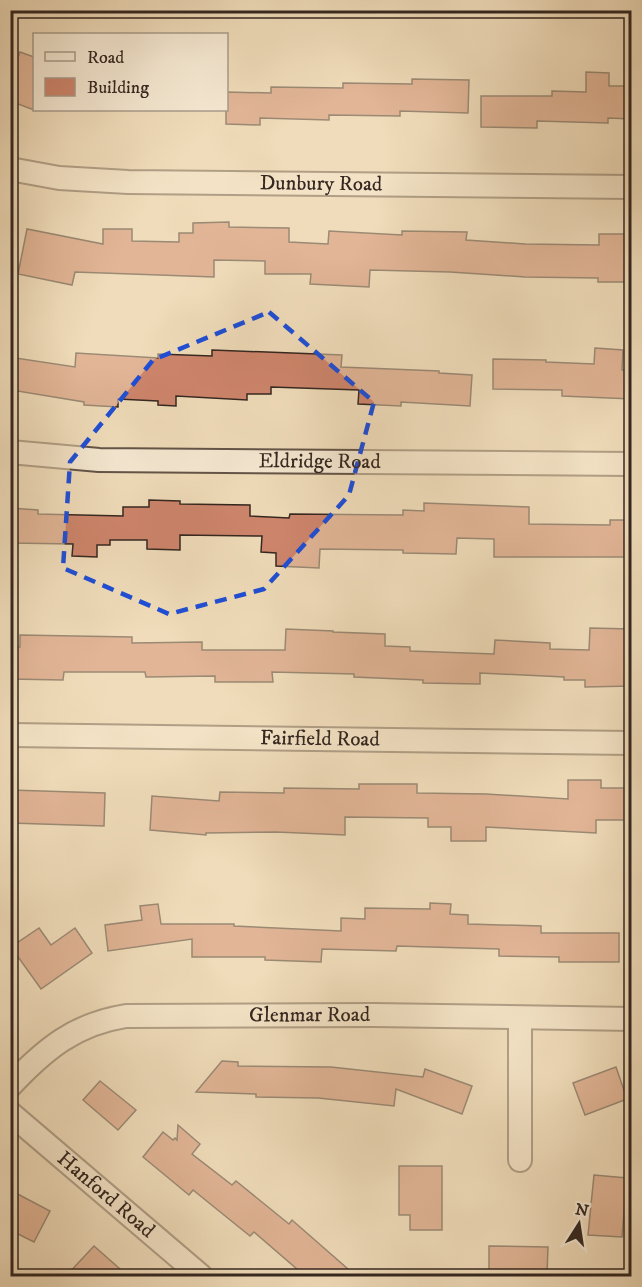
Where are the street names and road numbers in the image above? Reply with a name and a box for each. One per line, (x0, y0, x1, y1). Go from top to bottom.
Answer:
street label: Dunbury Road (260, 170, 383, 198)
street label: Eldridge Road (258, 448, 381, 475)
street label: Fairfield Road (260, 725, 381, 753)
street label: Glenmar Road (249, 1002, 371, 1029)
street label: Hanford Road (52, 1146, 161, 1244)

